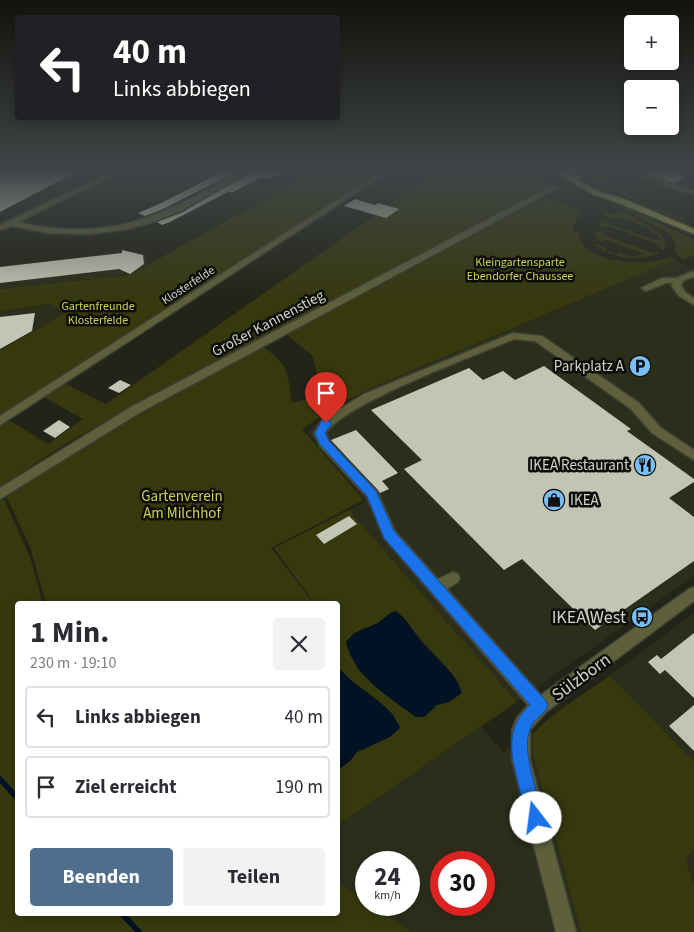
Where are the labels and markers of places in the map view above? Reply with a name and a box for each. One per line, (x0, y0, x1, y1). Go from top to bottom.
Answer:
parking icon: Parkplatz A (628, 354, 652, 378)
place label: Parkplatz A (554, 356, 625, 377)
pin (305, 372, 347, 423)
restaurant icon: IKEA Restaurant (633, 453, 657, 477)
place label: IKEA Restaurant (529, 455, 629, 476)
shop icon: IKEA (542, 488, 566, 512)
place label: IKEA (570, 490, 600, 511)
place label: IKEA West (552, 605, 626, 630)
bus stop icon: IKEA West (630, 605, 654, 629)

